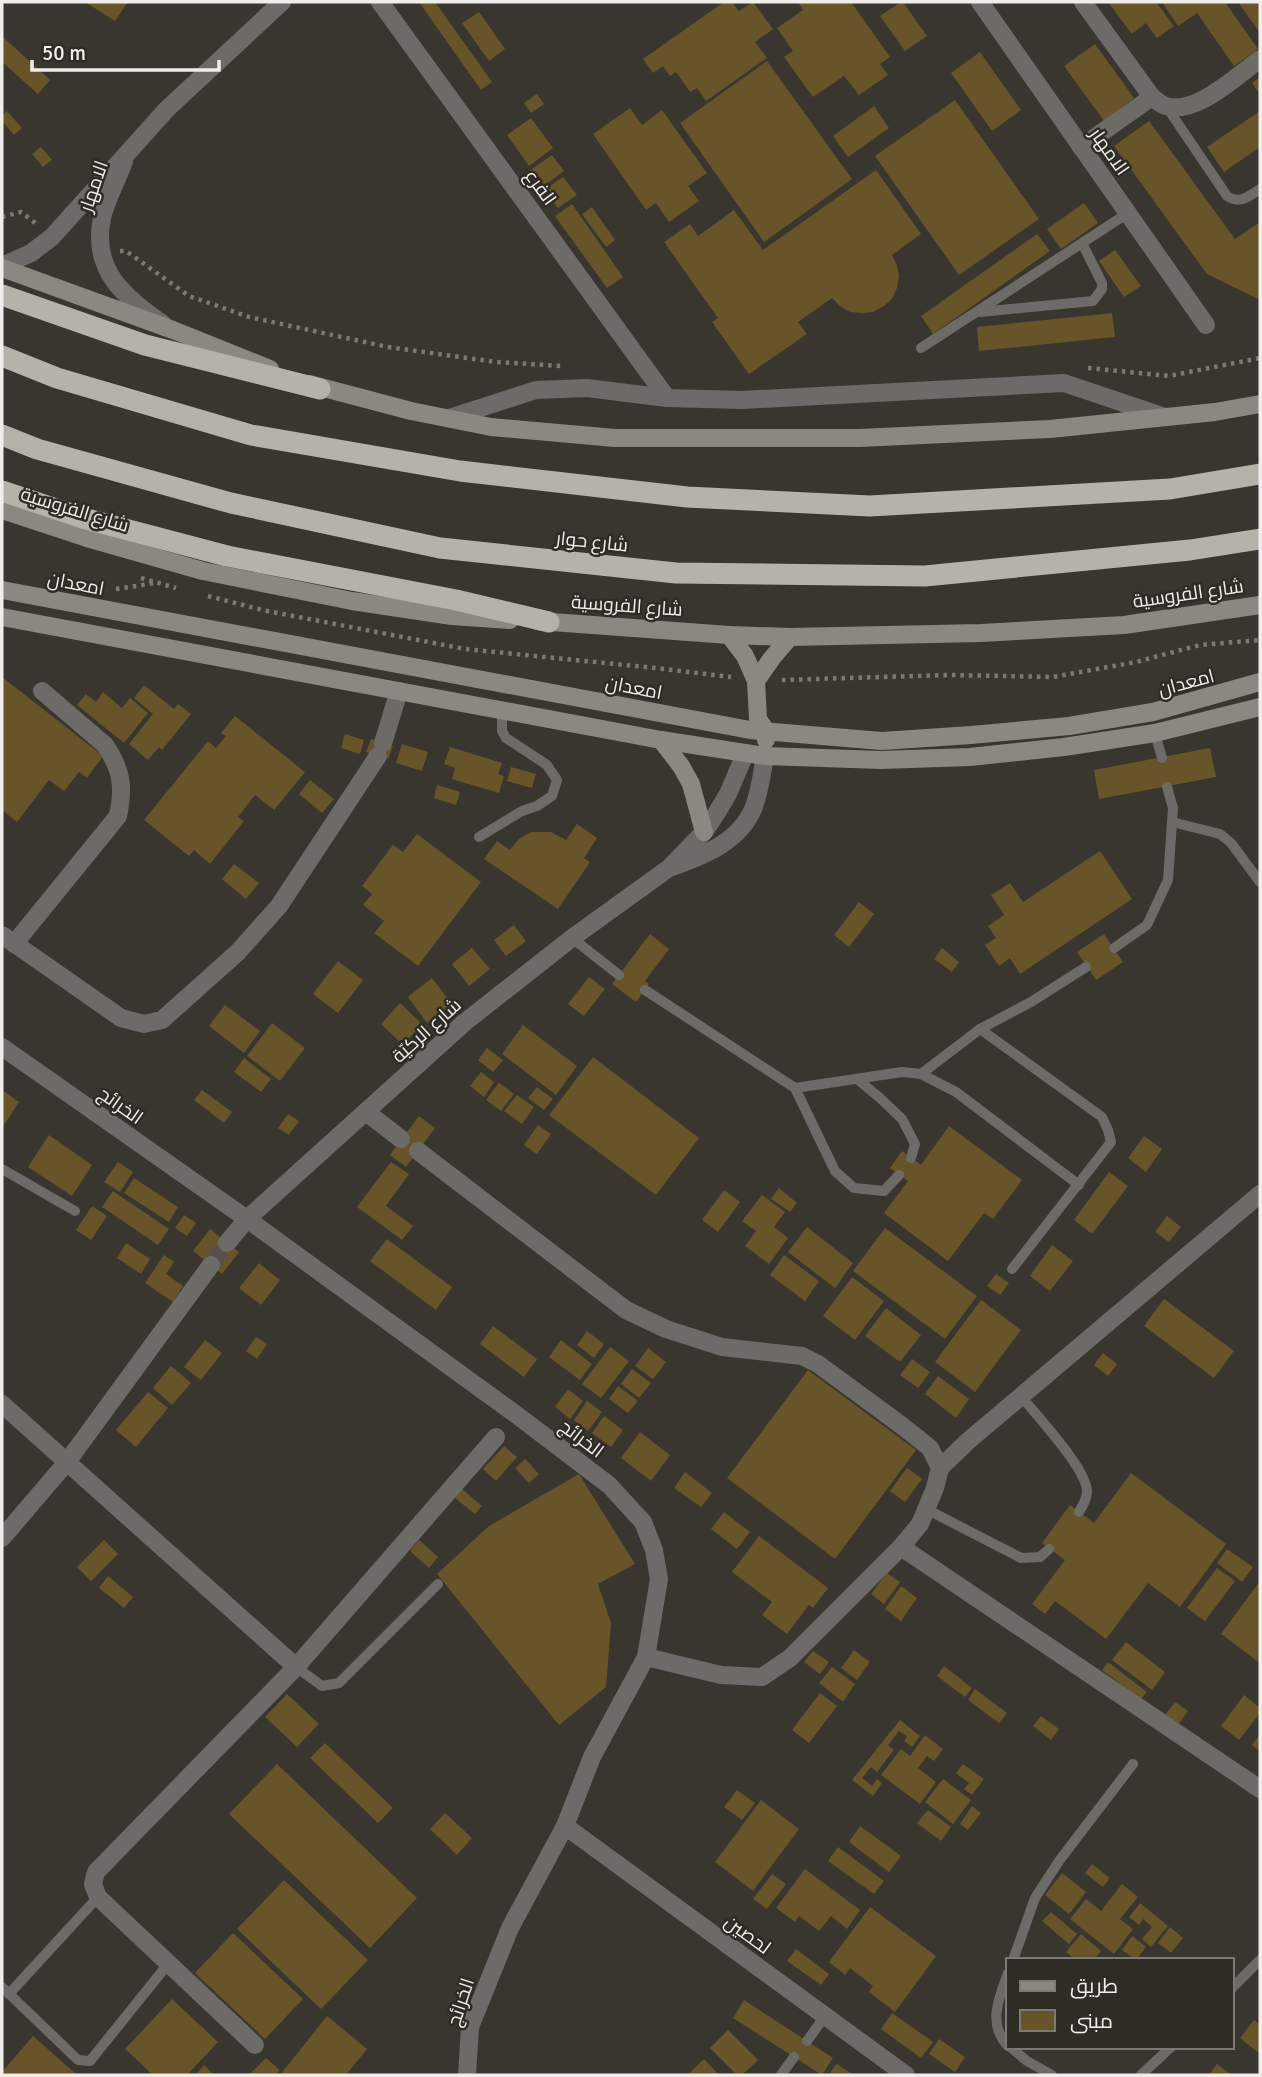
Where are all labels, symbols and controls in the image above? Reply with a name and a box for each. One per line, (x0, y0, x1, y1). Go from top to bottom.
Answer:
scale bar (32, 28, 219, 72)
text: 50 m (42, 40, 86, 66)
street label: الامهار (1084, 122, 1134, 180)
street label: الامهار (74, 158, 114, 216)
street label: الفرع (518, 165, 561, 211)
street label: شارع الفروسية (17, 482, 132, 539)
street label: شارع حوار (553, 526, 629, 559)
street label: امعدان (45, 567, 106, 601)
street label: شارع الفروسية (1131, 574, 1245, 615)
street label: شارع الفروسية (570, 590, 684, 623)
street label: امعدان (1155, 664, 1217, 702)
street label: امعدان (603, 671, 664, 705)
street label: شارع الركيّة (387, 993, 467, 1069)
street label: الخرائج (93, 1082, 148, 1131)
street label: الخرائج (554, 1414, 608, 1464)
street label: لحصين (719, 1910, 775, 1960)
legend (1006, 1958, 1234, 2049)
text: طريق (1070, 1973, 1118, 1999)
street label: الخرائج (442, 1975, 481, 2030)
text: مبنى (1070, 2008, 1113, 2034)

